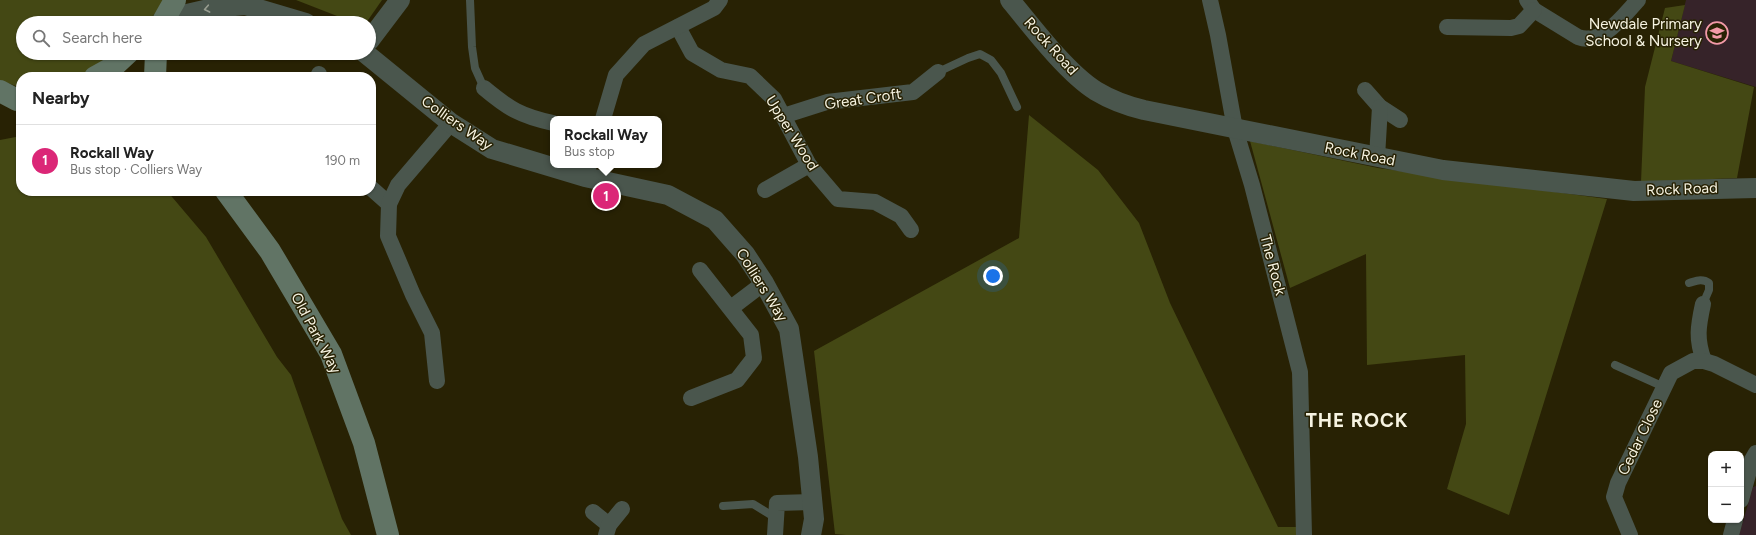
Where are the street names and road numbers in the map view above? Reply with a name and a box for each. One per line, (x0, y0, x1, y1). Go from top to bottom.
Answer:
street label: Rock Road (1020, 13, 1082, 79)
street label: Great Croft (823, 85, 903, 113)
street label: Colliers Way (418, 92, 496, 154)
street label: Upper Wood (762, 92, 822, 174)
street label: Rock Road (1323, 138, 1397, 170)
street label: Rock Road (1646, 179, 1718, 199)
street label: The Rock (1256, 233, 1290, 298)
street label: Colliers Way (732, 245, 792, 325)
street label: Old Park Way (287, 290, 345, 377)
street label: Cedar Close (1614, 396, 1666, 478)

